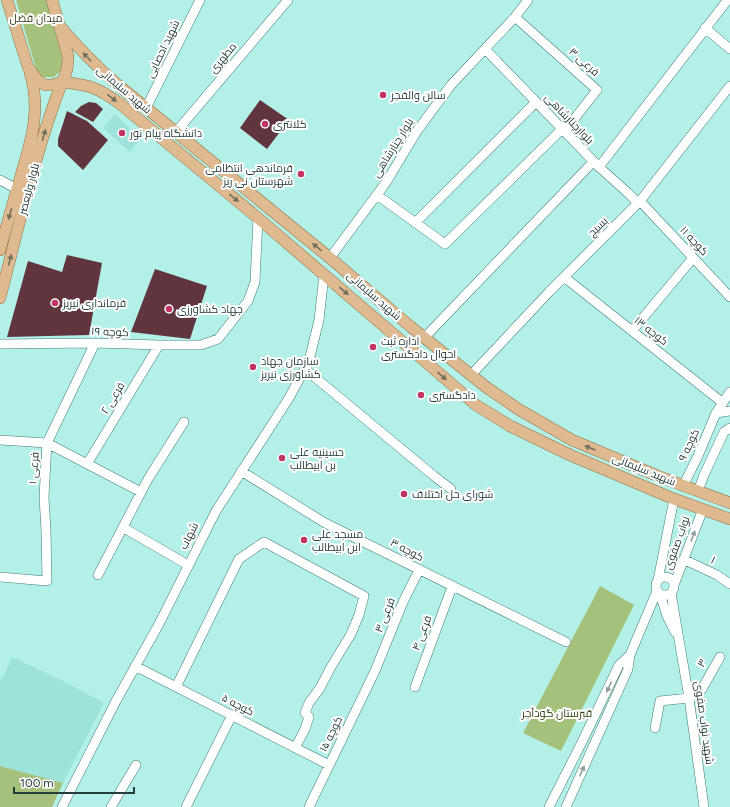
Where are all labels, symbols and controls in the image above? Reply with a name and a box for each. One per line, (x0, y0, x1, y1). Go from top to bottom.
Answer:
park label: میدان فضل (10, 12, 62, 25)
street label: شهید احصایی (143, 18, 183, 80)
street label: مطهری (207, 40, 239, 76)
street label: فرعی ۳ (566, 45, 602, 79)
one-way arrow (83, 53, 92, 62)
street label: شهید سلیمانی (94, 63, 154, 117)
place label: سالن والفجر (390, 89, 446, 102)
marker: سالن والفجر (378, 90, 388, 100)
street label: بلوارچنارشاهی (542, 91, 596, 147)
one-way arrow (106, 93, 117, 102)
street label: بلوار چنارشاهی (370, 116, 416, 180)
place label: کلانتری (273, 118, 307, 131)
marker: کلانتری (260, 119, 270, 129)
place label: دانشگاه پیام نور (129, 127, 202, 141)
marker: دانشگاه پیام نور (117, 128, 127, 138)
one-way arrow (41, 129, 47, 141)
street label: بلوار ولیعصر (16, 162, 42, 217)
place label: فرماندهی انتظامی شهرستان نی ریز (205, 162, 293, 188)
marker: فرماندهی انتظامی شهرستان نی ریز (296, 169, 306, 179)
one-way arrow (229, 193, 239, 202)
one-way arrow (7, 208, 13, 220)
street label: بسیج (585, 214, 611, 240)
street label: کوچه ۱۱ (677, 224, 711, 258)
one-way arrow (311, 243, 322, 252)
one-way arrow (7, 254, 13, 266)
street label: شهید سلیمانی (344, 269, 404, 323)
one-way arrow (338, 287, 349, 296)
place label: فرمانداری نیریز (62, 297, 126, 310)
marker: فرمانداری نیریز (50, 298, 60, 308)
place label: جهاد کشاورزی (177, 303, 243, 316)
marker: جهاد کشاورزی (164, 304, 174, 314)
street label: کوچه ۱۳ (632, 314, 671, 348)
street label: کوچه ۱۹ (91, 325, 129, 339)
place label: اداره ثبت احوال دادگستری (381, 335, 456, 361)
marker: اداره ثبت احوال دادگستری (368, 342, 378, 352)
place label: سازمان جهاد کشاورزی نیریز (260, 355, 321, 381)
marker: سازمان جهاد کشاورزی نیریز (248, 362, 258, 372)
one-way arrow (437, 371, 447, 381)
street label: فرعی ۲ (98, 380, 128, 416)
place label: دادگستری (429, 389, 476, 402)
marker: دادگستری (416, 390, 426, 400)
street label: کوچه ۹ (676, 427, 702, 463)
one-way arrow (583, 444, 595, 450)
place label: حسینیه علی بن ابیطالب (290, 446, 344, 472)
street label: فرعی ۱ (26, 451, 42, 485)
street label: شهید سلیمانی (610, 451, 678, 489)
marker: حسینیه علی بن ابیطالب (277, 453, 287, 463)
place label: شورای حل اختلاف (412, 488, 493, 501)
marker: شورای حل اختلاف (399, 489, 409, 499)
street label: نواب صفوی (661, 514, 693, 572)
street label: شهاب (177, 520, 201, 552)
place label: مسجد علی ابن ابیطالب (312, 528, 363, 554)
one-way arrow (690, 529, 696, 541)
marker: مسجد علی ابن ابیطالب (299, 535, 309, 545)
street label: کوچه ۳ (388, 536, 426, 564)
street label: ۱ (709, 553, 717, 567)
street label: فرعی ۳ (372, 596, 398, 634)
street label: فرعی ۴ (409, 614, 435, 652)
street label: ۳ (695, 657, 709, 669)
street label: شهید نواب صفوی (692, 680, 716, 766)
one-way arrow (606, 681, 612, 692)
street label: کوچه ۵ (220, 691, 256, 719)
park label: قبرستان گودآجر (521, 707, 592, 720)
street label: کوچه ۱۵ (317, 714, 345, 754)
one-way arrow (579, 766, 585, 777)
scale bar (14, 769, 134, 795)
text: 100 m (20, 776, 54, 790)

